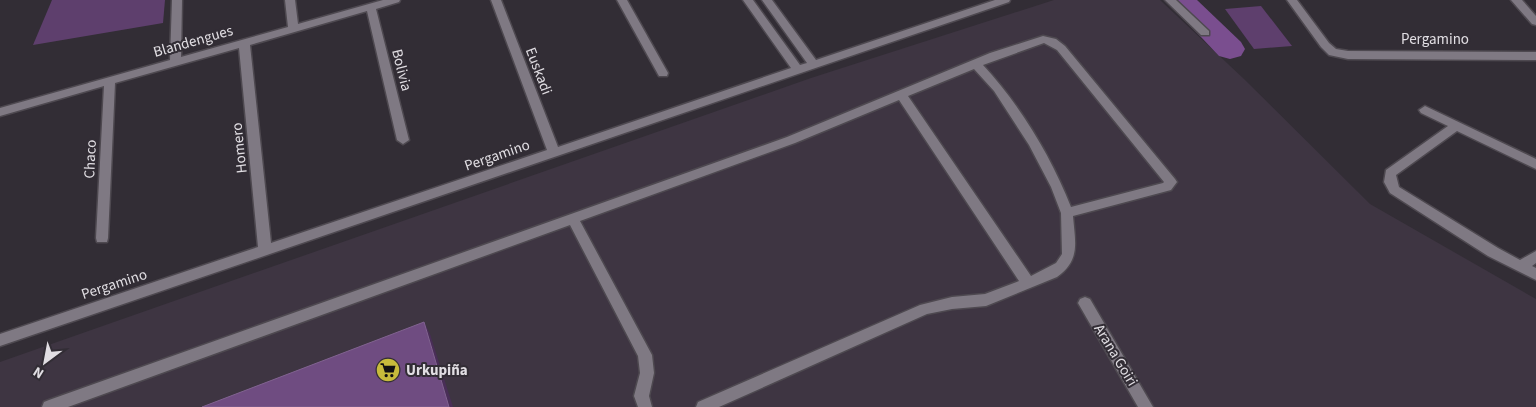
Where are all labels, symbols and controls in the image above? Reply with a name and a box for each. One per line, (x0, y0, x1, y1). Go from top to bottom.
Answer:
street label: Blandengues (151, 20, 235, 63)
street label: Pergamino (1401, 29, 1469, 50)
street label: Euskadi (520, 44, 557, 98)
street label: Bolivia (386, 47, 417, 93)
street label: Homero (226, 121, 253, 174)
street label: Pergamino (462, 134, 533, 176)
street label: Chaco (79, 139, 102, 179)
street label: Pergamino (79, 264, 150, 305)
street label: Arana Goiri (1089, 320, 1142, 390)
north arrow (20, 337, 70, 387)
supermarket icon: Urkupiña (375, 357, 401, 383)
place label: Urkupiña (406, 360, 468, 381)
text: N (29, 361, 48, 383)

